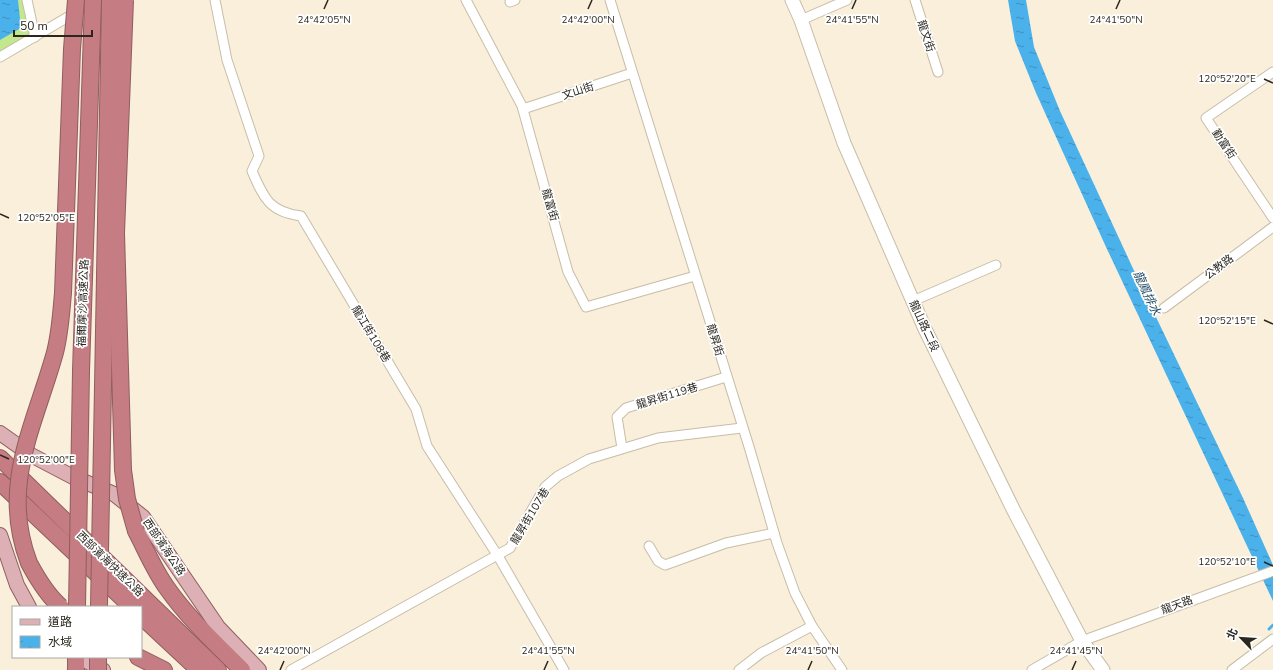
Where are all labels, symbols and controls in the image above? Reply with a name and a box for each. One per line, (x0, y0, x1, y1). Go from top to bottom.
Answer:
scale bar (14, 12, 92, 38)
text: 24°42'05"N (297, 13, 351, 27)
text: 24°42'00"N (561, 13, 615, 27)
text: 24°41'55"N (825, 13, 879, 27)
text: 24°41'50"N (1089, 13, 1143, 27)
text: 50 m (20, 18, 48, 34)
street label: 龍文街 (914, 18, 938, 54)
text: 120°52'20"E (1198, 72, 1256, 86)
street label: 文山街 (560, 79, 596, 103)
street label: 勤富街 (1209, 126, 1239, 162)
street label: 龍富街 (538, 187, 562, 223)
text: 120°52'05"E (17, 211, 75, 225)
street label: 公教路 (1201, 251, 1237, 283)
street label: 福爾摩沙高速公路 (74, 259, 92, 347)
water label: 龍鳳排水 (1130, 268, 1165, 319)
street label: 龍山路二段 (906, 298, 942, 354)
street label: 龍江街108巷 (348, 303, 394, 365)
text: 120°52'15"E (1198, 314, 1256, 328)
street label: 龍昇街 (703, 322, 727, 358)
street label: 龍昇街119巷 (634, 379, 700, 413)
text: 120°52'00"E (17, 453, 75, 467)
street label: 龍昇街107巷 (507, 485, 553, 547)
street label: 西部濱海公路 (139, 515, 189, 579)
street label: 西部濱海快速公路 (73, 528, 147, 600)
text: 120°52'10"E (1198, 555, 1256, 569)
street label: 龍天路 (1159, 592, 1195, 618)
legend (12, 606, 142, 658)
text: 道路 (48, 614, 72, 630)
north arrow (1221, 618, 1261, 658)
text: 北 (1223, 626, 1242, 642)
text: 水域 (48, 634, 72, 650)
text: 24°42'00"N (257, 644, 311, 658)
text: 24°41'55"N (521, 644, 575, 658)
text: 24°41'50"N (785, 644, 839, 658)
text: 24°41'45"N (1049, 644, 1103, 658)

